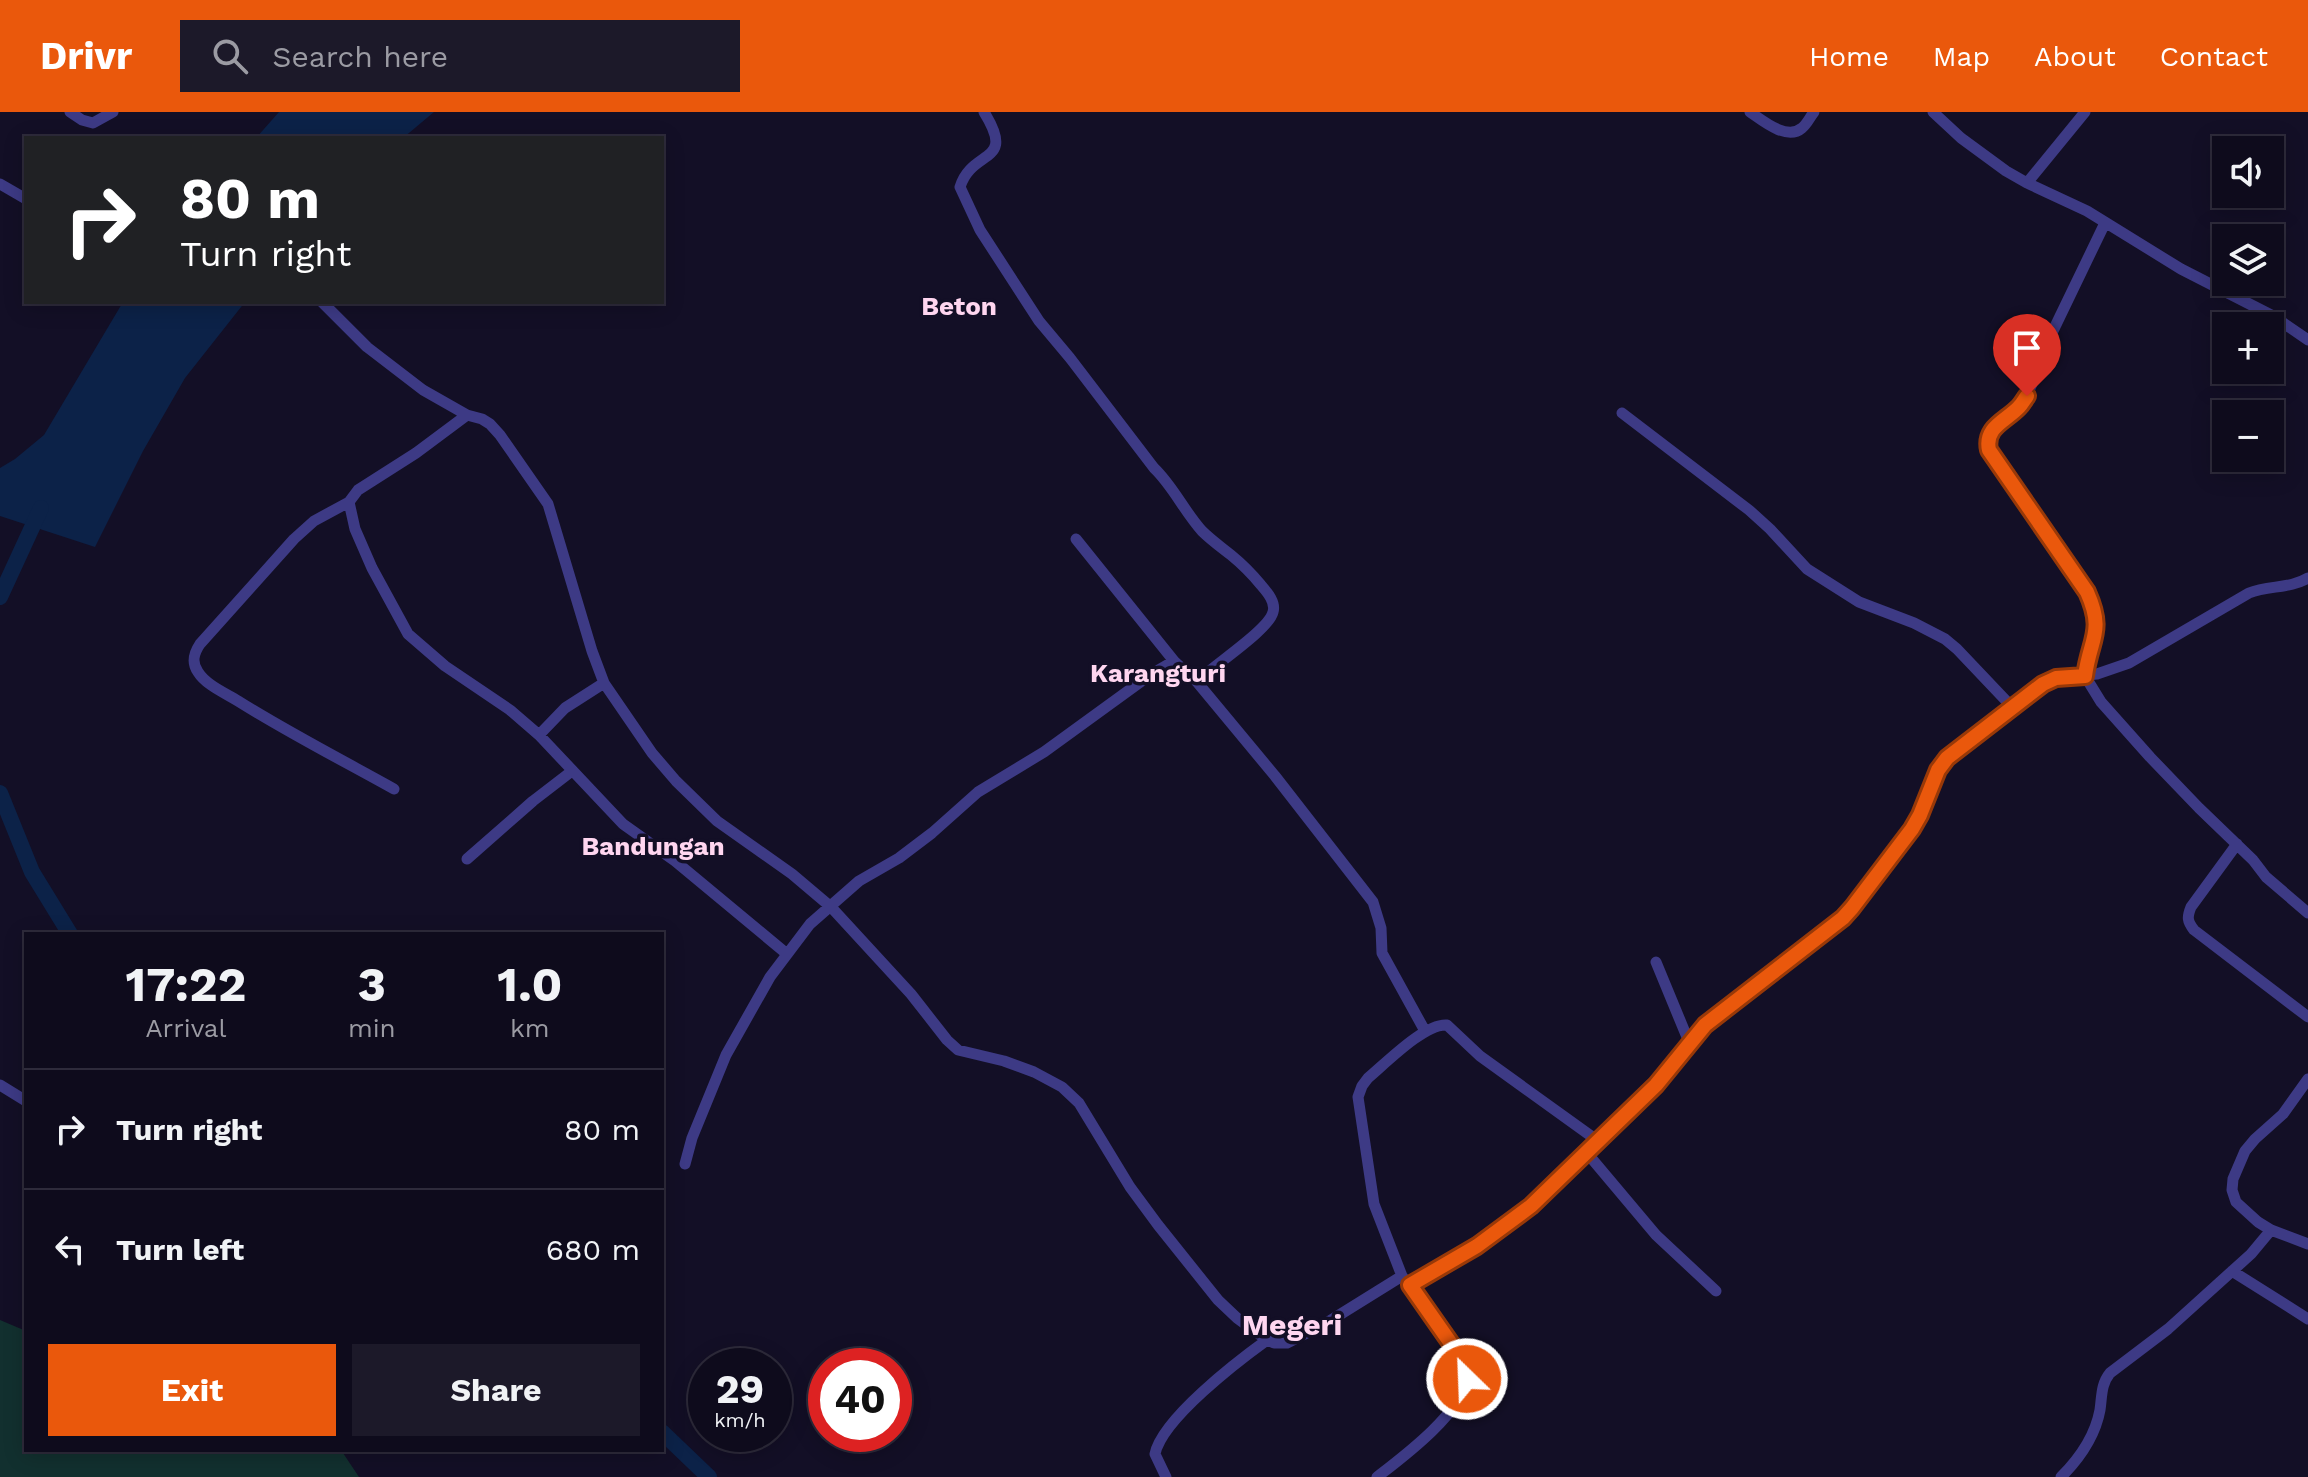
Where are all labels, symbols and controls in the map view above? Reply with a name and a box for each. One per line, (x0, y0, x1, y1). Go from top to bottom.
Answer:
search box (180, 20, 740, 92)
text: Drivr (40, 34, 132, 78)
icon: search (208, 34, 252, 78)
text: Search here (272, 39, 448, 74)
text: Home (1809, 40, 1889, 73)
text: Map (1933, 40, 1990, 73)
text: About (2034, 40, 2116, 73)
text: Contact (2160, 40, 2268, 73)
map controls (2212, 136, 2284, 472)
button: sound (2212, 136, 2284, 208)
text: 80 m (180, 166, 320, 232)
icon: right (48, 168, 152, 272)
button: layers (2212, 224, 2284, 296)
text: Turn right (180, 233, 351, 275)
district label: Beton (921, 291, 997, 321)
button: + (2212, 312, 2284, 384)
pin (1993, 314, 2061, 396)
icon: arrive (2005, 326, 2049, 370)
button: − (2212, 400, 2284, 472)
district label: Karangturi (1090, 658, 1226, 688)
district label: Bandungan (581, 831, 725, 861)
text: 17:22 (126, 956, 246, 1013)
text: 3 (358, 956, 386, 1013)
text: 1.0 (497, 956, 562, 1013)
text: Arrival (145, 1013, 227, 1043)
text: min (348, 1013, 396, 1043)
text: km (510, 1013, 550, 1043)
icon: right (48, 1107, 92, 1151)
text: Turn right (116, 1112, 262, 1147)
text: 80 m (564, 1112, 640, 1147)
icon: left (48, 1227, 92, 1271)
text: Turn left (116, 1232, 244, 1267)
text: 680 m (546, 1232, 640, 1267)
district label: Megeri (1242, 1307, 1342, 1342)
position arrow (1425, 1337, 1509, 1421)
button: Exit (48, 1344, 336, 1436)
button: Share (352, 1344, 640, 1436)
speed limit sign: 40 (808, 1348, 912, 1452)
text: 29 (716, 1366, 764, 1413)
text: km/h (714, 1408, 766, 1432)

